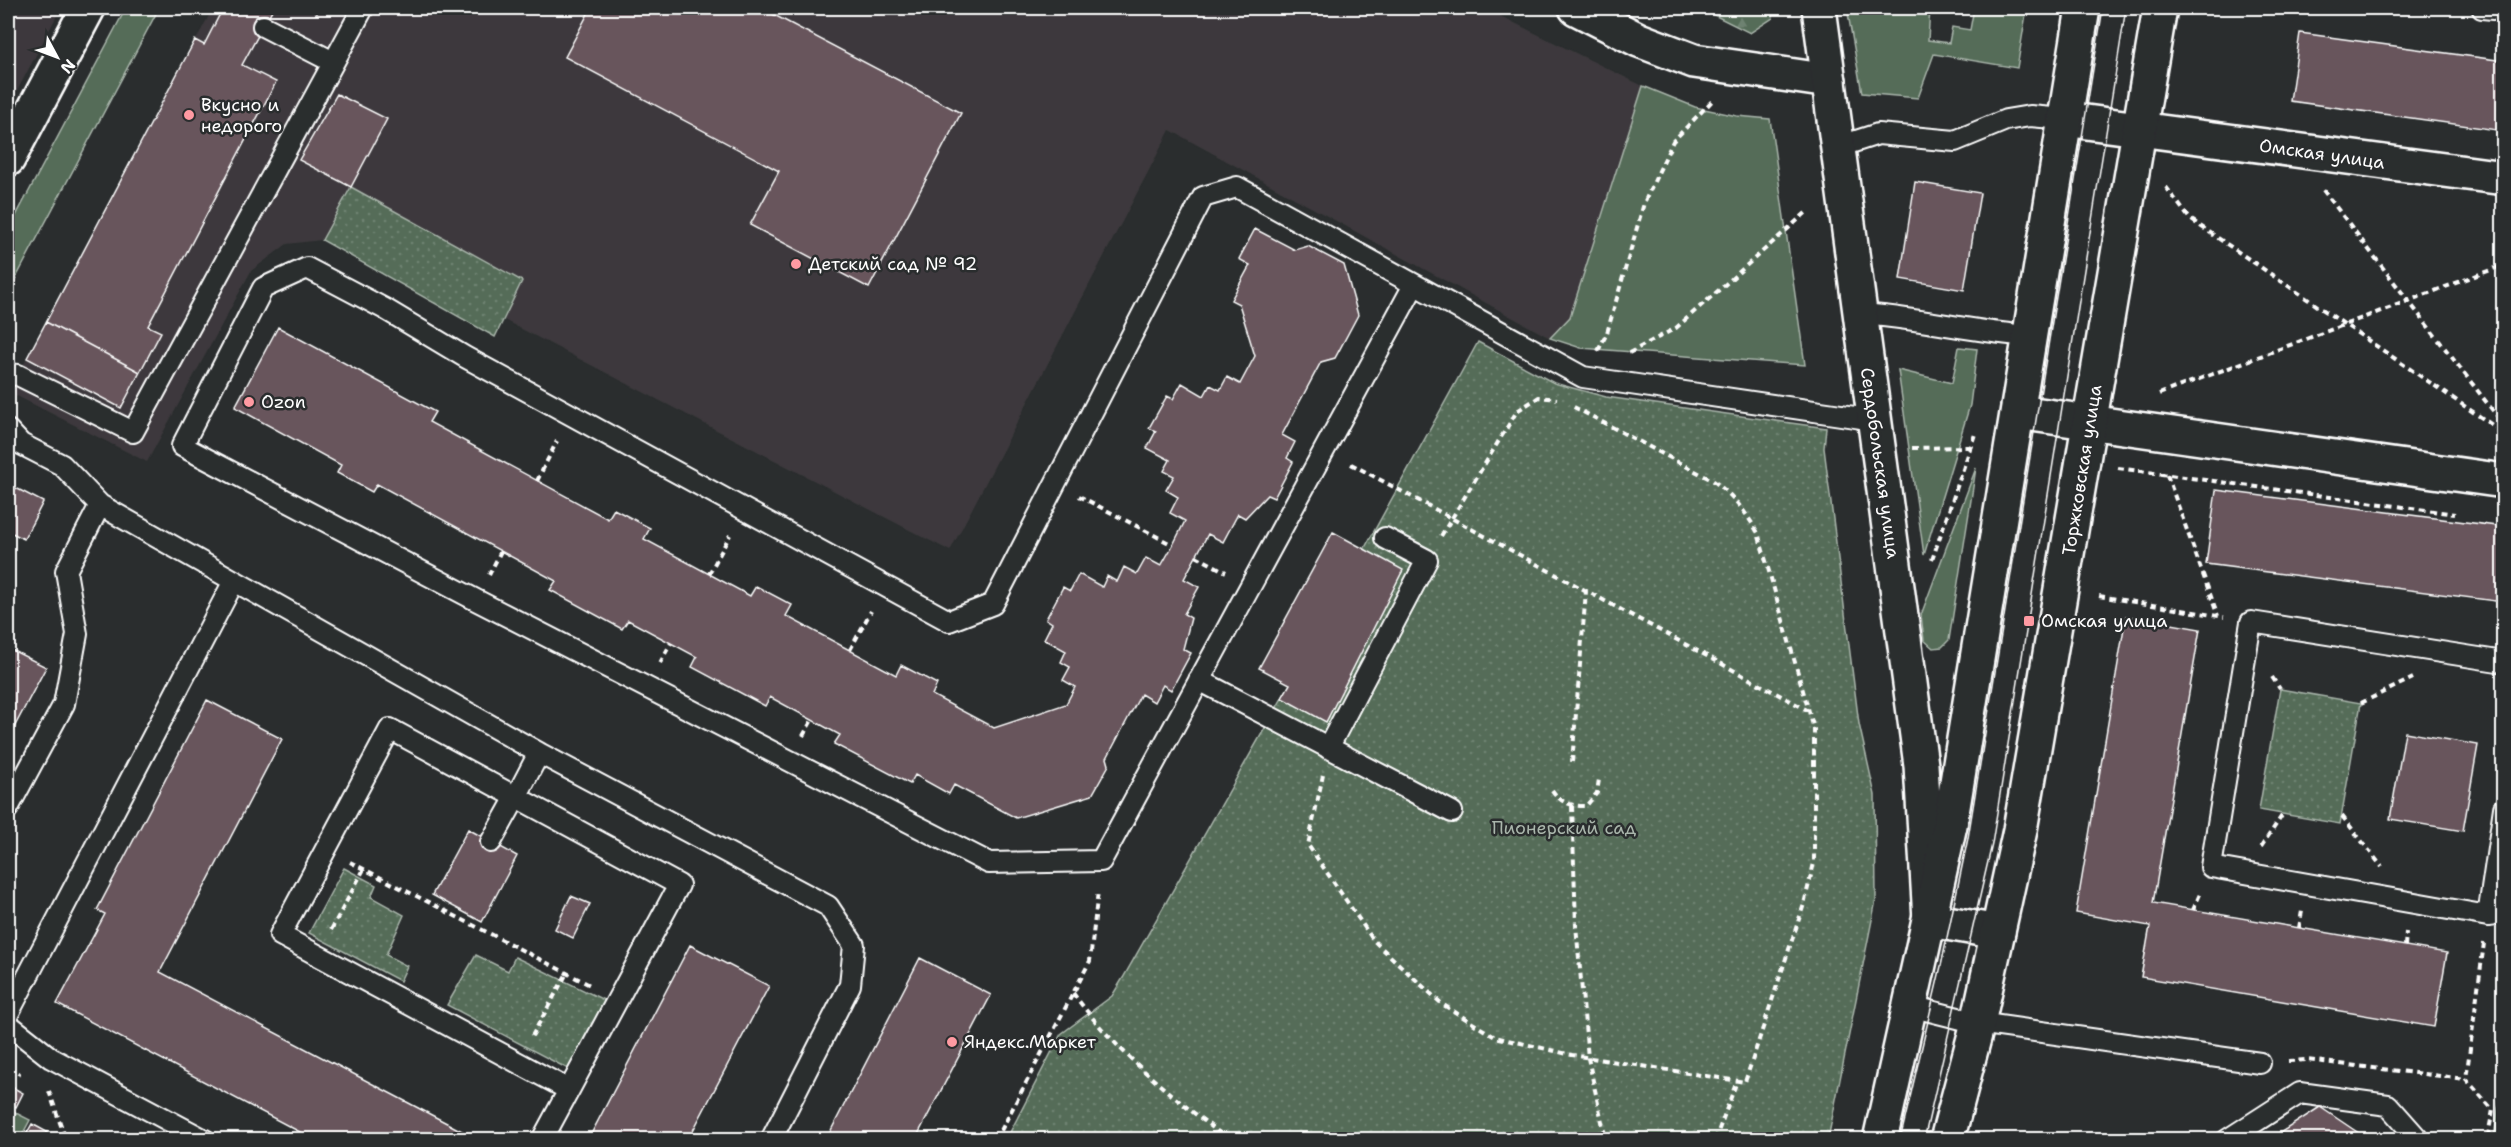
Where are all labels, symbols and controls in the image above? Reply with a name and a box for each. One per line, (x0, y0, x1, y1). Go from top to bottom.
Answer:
north arrow (27, 27, 87, 87)
text: N (56, 55, 80, 78)
place label: Вкусно и недорого (201, 93, 282, 138)
marker: Вкусно и недорого (182, 108, 196, 122)
street label: Омская улица (2258, 133, 2386, 175)
place label: Детский сад № 92 (808, 252, 977, 276)
marker: Детский сад № 92 (789, 257, 803, 271)
street label: Сердобольская улица (1855, 366, 1905, 560)
street label: Торжковская улица (2057, 383, 2107, 557)
place label: Ozon (261, 390, 306, 414)
marker: Ozon (242, 395, 256, 409)
place label: Омская улица (2041, 609, 2167, 633)
marker: Омская улица (2022, 614, 2036, 628)
park label: Пионерский сад (1492, 816, 1637, 840)
place label: Яндекс.Маркет (964, 1030, 1097, 1054)
marker: Яндекс.Маркет (945, 1035, 959, 1049)

